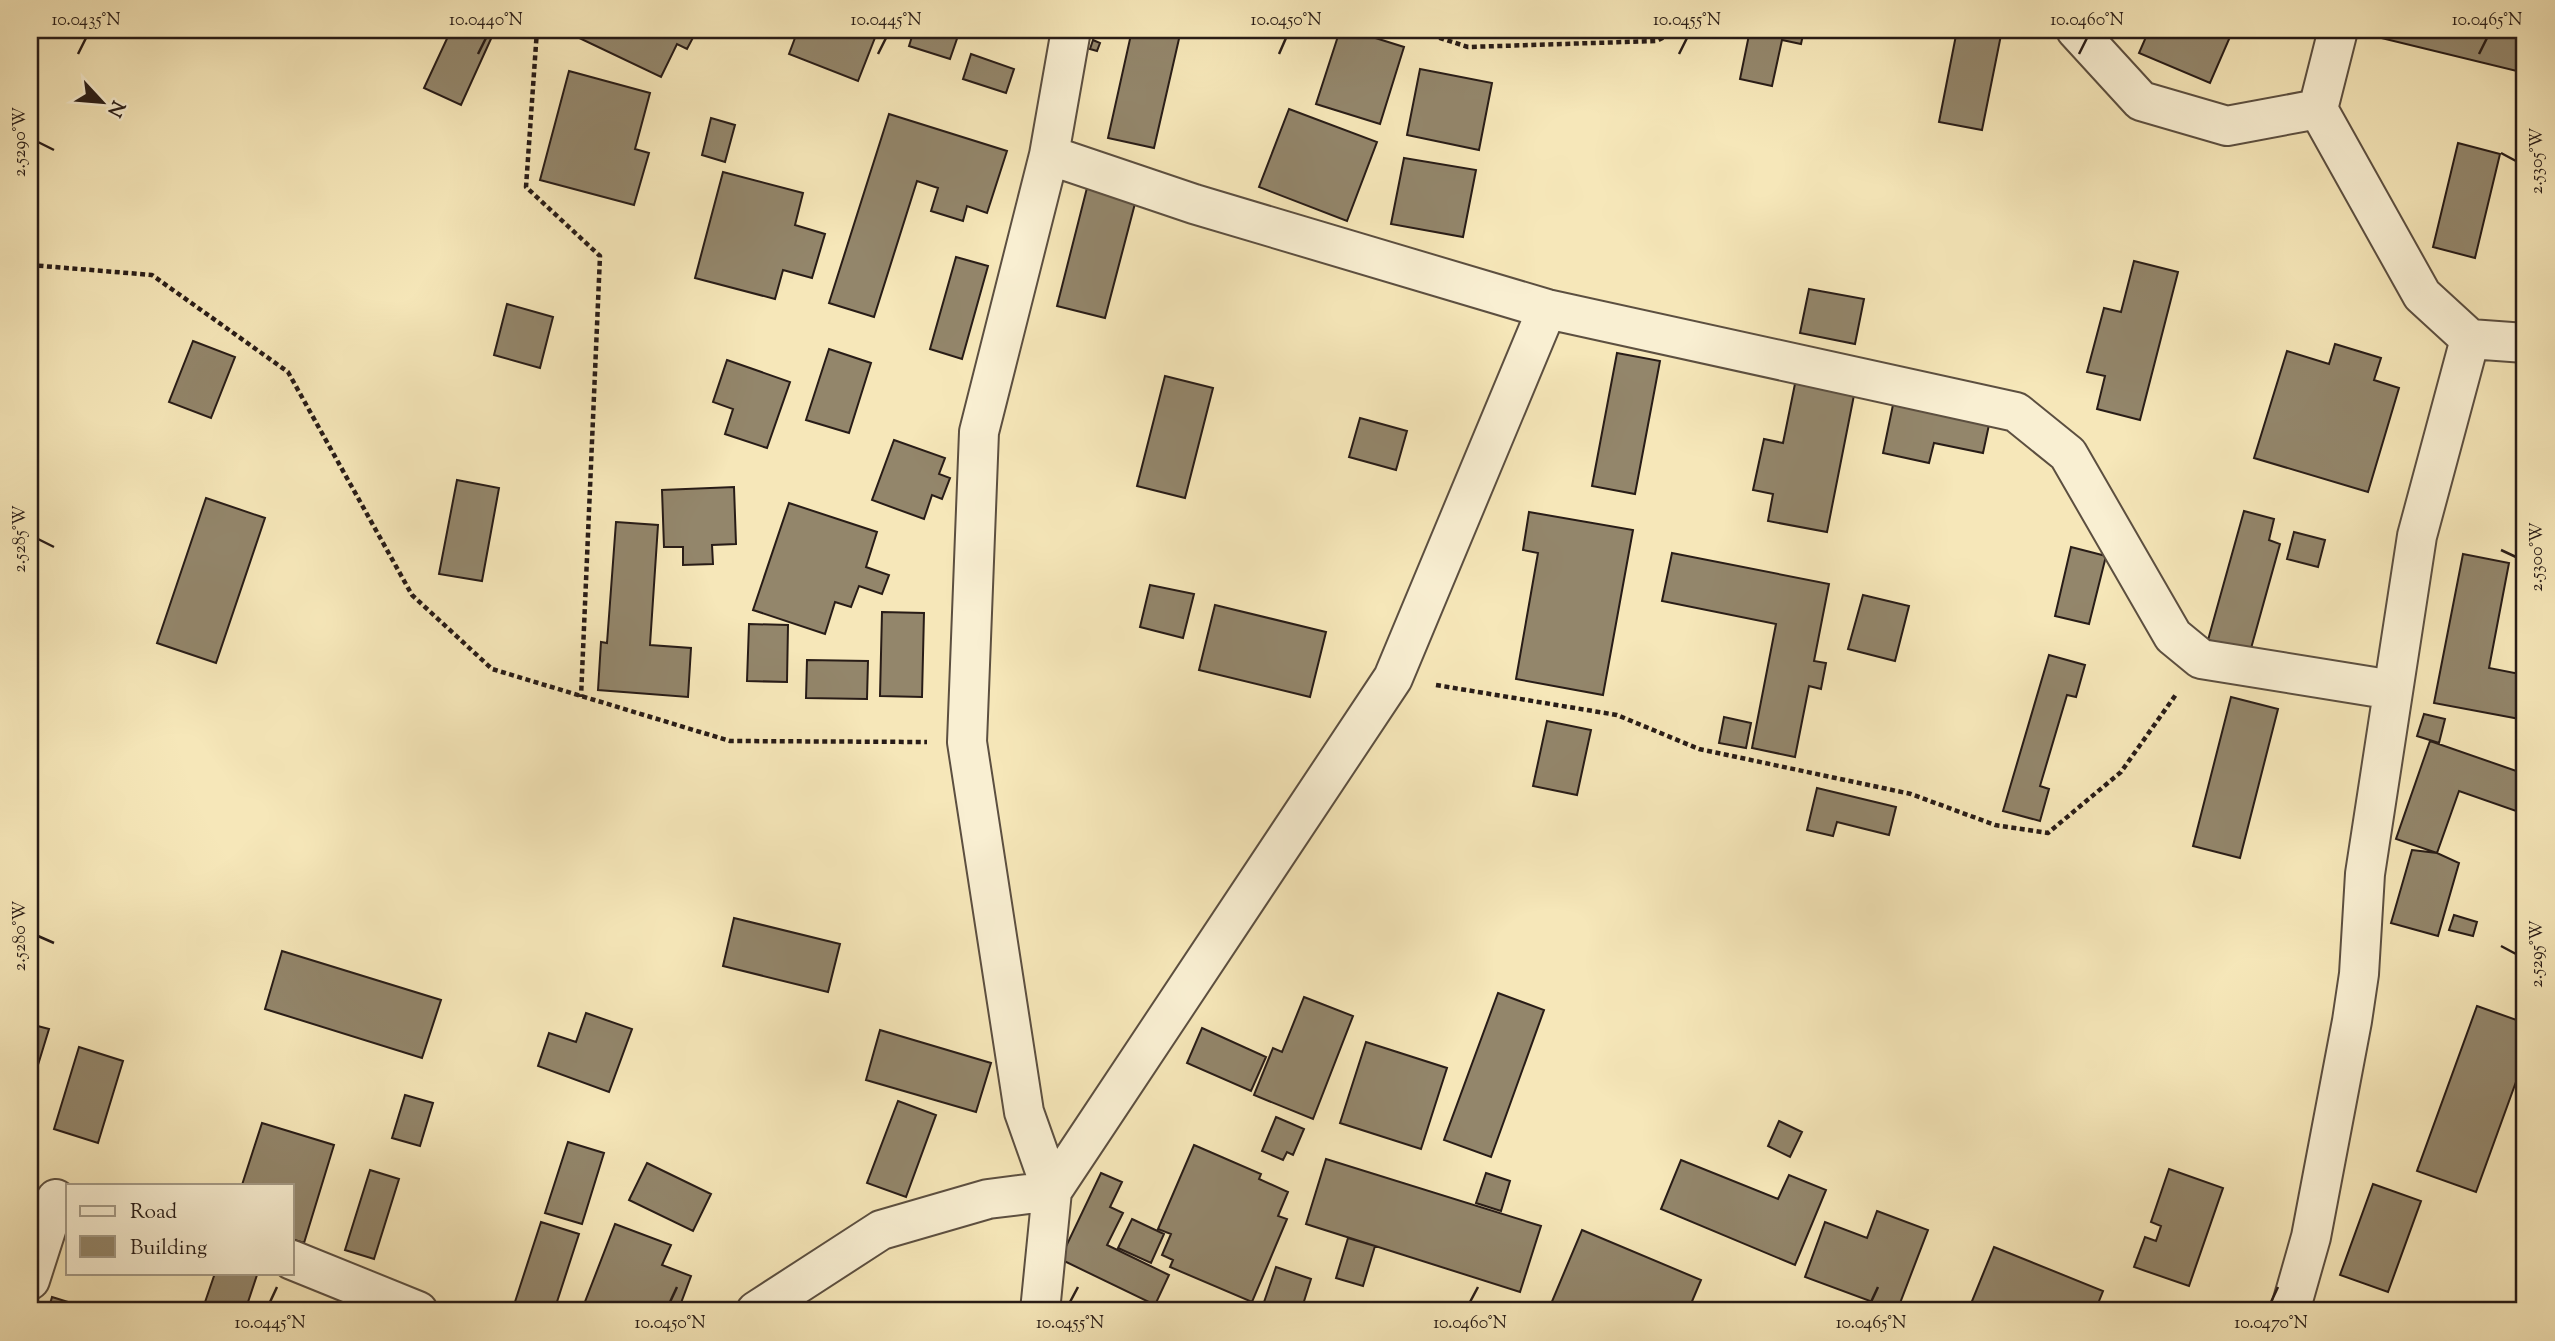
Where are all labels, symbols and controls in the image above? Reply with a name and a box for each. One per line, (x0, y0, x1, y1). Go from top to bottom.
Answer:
text: 10.0435°N (51, 8, 121, 34)
text: 10.0440°N (449, 8, 523, 34)
text: 10.0445°N (851, 8, 922, 34)
text: 10.0450°N (1250, 8, 1322, 34)
text: 10.0455°N (1653, 8, 1721, 34)
text: 10.0460°N (2050, 8, 2124, 34)
text: 10.0465°N (2452, 8, 2522, 34)
north arrow (66, 66, 136, 136)
text: N (100, 96, 130, 121)
text: 2.5290°W (8, 107, 34, 177)
text: 2.5305°W (2525, 128, 2551, 194)
text: 2.5285°W (8, 505, 34, 573)
text: 2.5300°W (2525, 522, 2551, 592)
text: 2.5280°W (8, 901, 34, 971)
text: 2.5295°W (2525, 920, 2551, 988)
legend (66, 1184, 294, 1274)
text: Road (130, 1198, 177, 1228)
text: Building (130, 1234, 207, 1264)
text: 10.0445°N (235, 1311, 306, 1337)
text: 10.0450°N (634, 1311, 706, 1337)
text: 10.0455°N (1036, 1311, 1104, 1337)
text: 10.0460°N (1433, 1311, 1507, 1337)
text: 10.0465°N (1836, 1311, 1906, 1337)
text: 10.0470°N (2234, 1311, 2308, 1337)

